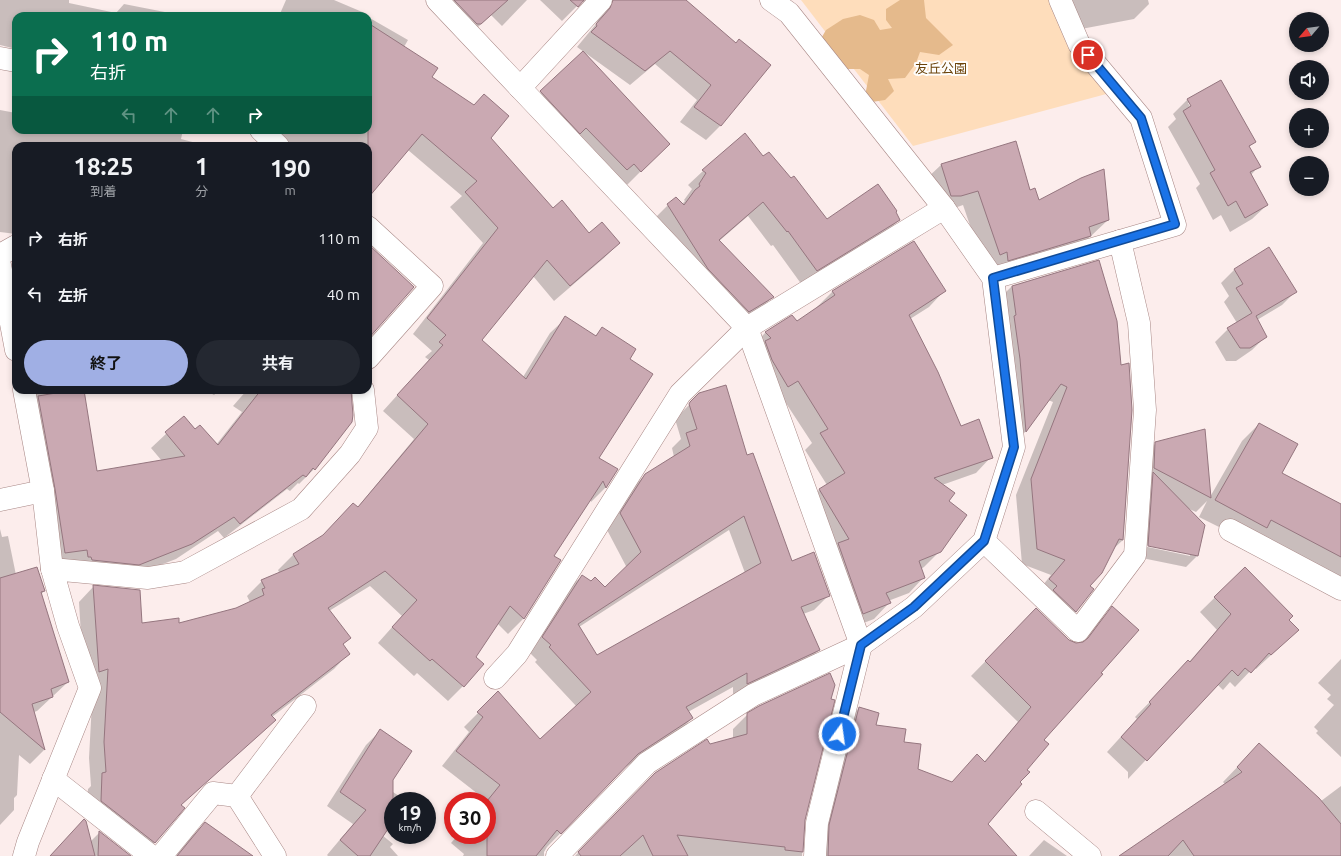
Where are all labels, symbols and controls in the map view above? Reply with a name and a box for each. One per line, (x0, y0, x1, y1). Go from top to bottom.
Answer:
north arrow (1289, 12, 1329, 52)
map controls (1289, 12, 1329, 196)
text: 110 m (90, 25, 168, 56)
icon: right (24, 28, 76, 80)
pin (1071, 38, 1105, 72)
icon: arrive (1077, 44, 1099, 66)
button: sound (1289, 60, 1329, 100)
park label: 友丘公園 (915, 61, 967, 75)
text: 右折 (90, 62, 126, 82)
icon: left (118, 104, 140, 126)
icon: ahead (160, 104, 182, 126)
icon: ahead (202, 104, 224, 126)
icon: right (244, 104, 266, 126)
button: + (1289, 108, 1329, 148)
text: 18:25 (73, 153, 134, 180)
text: 1 (195, 153, 208, 180)
text: 190 (270, 155, 311, 182)
button: − (1289, 156, 1329, 196)
text: m (285, 183, 296, 197)
text: 到着 (90, 184, 116, 198)
text: 分 (195, 184, 208, 198)
icon: right (24, 227, 46, 249)
text: 110 m (318, 230, 360, 247)
text: 右折 (58, 231, 88, 248)
icon: left (24, 283, 46, 305)
text: 40 m (327, 286, 360, 303)
text: 左折 (58, 287, 88, 304)
button: 終了 (24, 340, 188, 386)
button: 共有 (196, 340, 360, 386)
position arrow (818, 713, 860, 755)
speed limit sign: 30 (444, 792, 496, 844)
text: 19 (399, 801, 421, 824)
text: km/h (398, 822, 422, 833)

